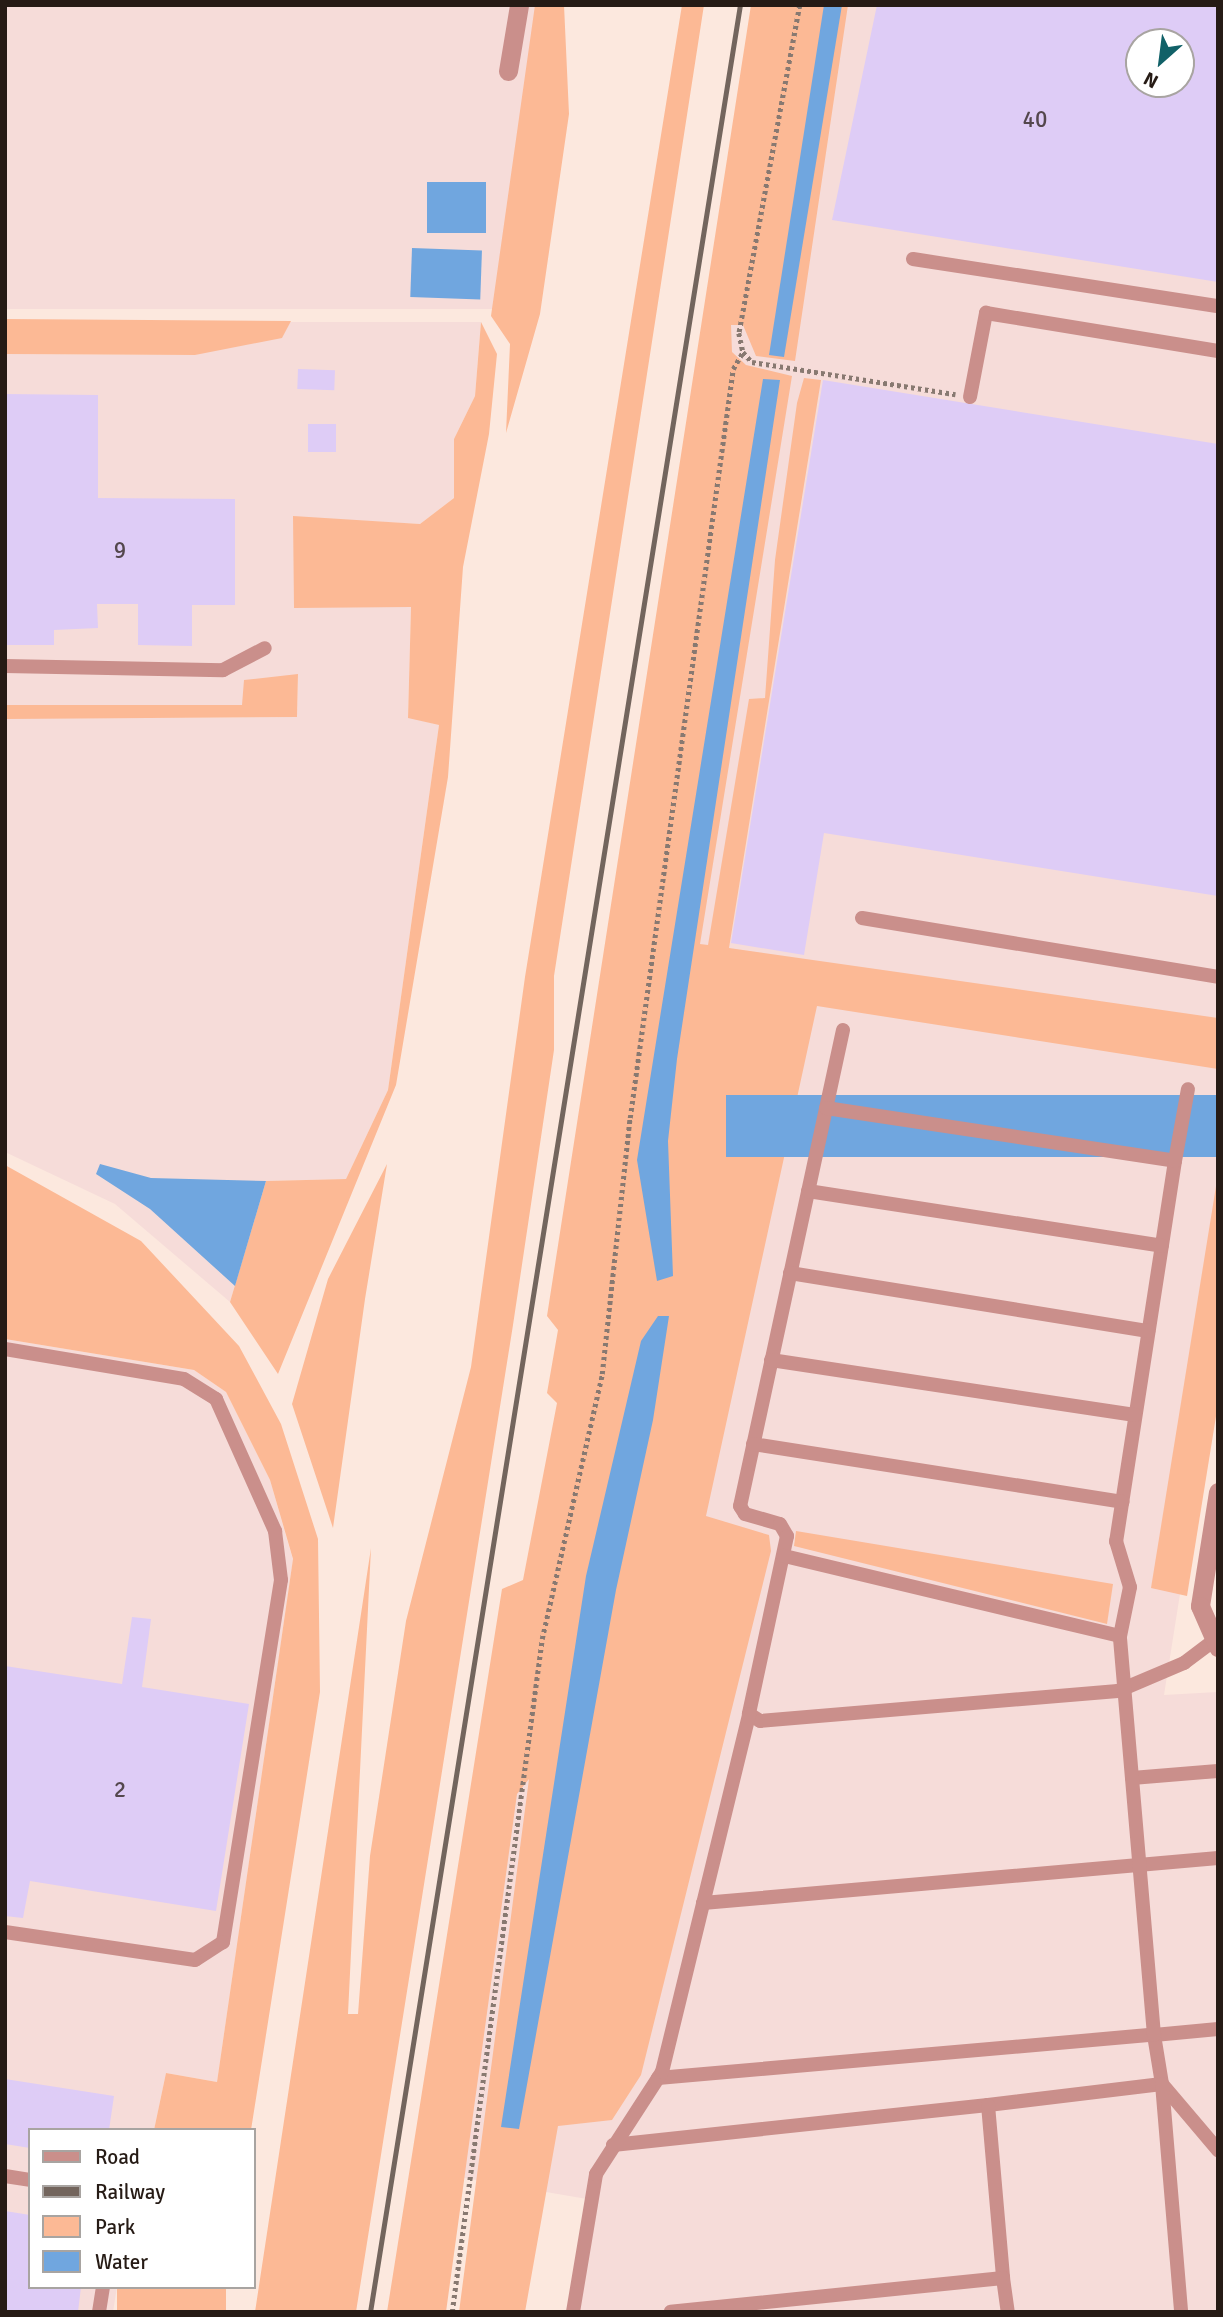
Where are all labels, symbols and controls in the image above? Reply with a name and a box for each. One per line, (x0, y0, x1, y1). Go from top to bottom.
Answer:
north arrow (1125, 28, 1195, 98)
text: N (1140, 66, 1163, 93)
house number: 40 (1023, 106, 1047, 134)
house number: 9 (114, 537, 126, 565)
house number: 2 (114, 1776, 126, 1804)
legend (28, 2128, 256, 2289)
text: Road (95, 2144, 140, 2170)
text: Railway (95, 2179, 165, 2205)
text: Park (95, 2214, 135, 2240)
text: Water (95, 2249, 148, 2275)

